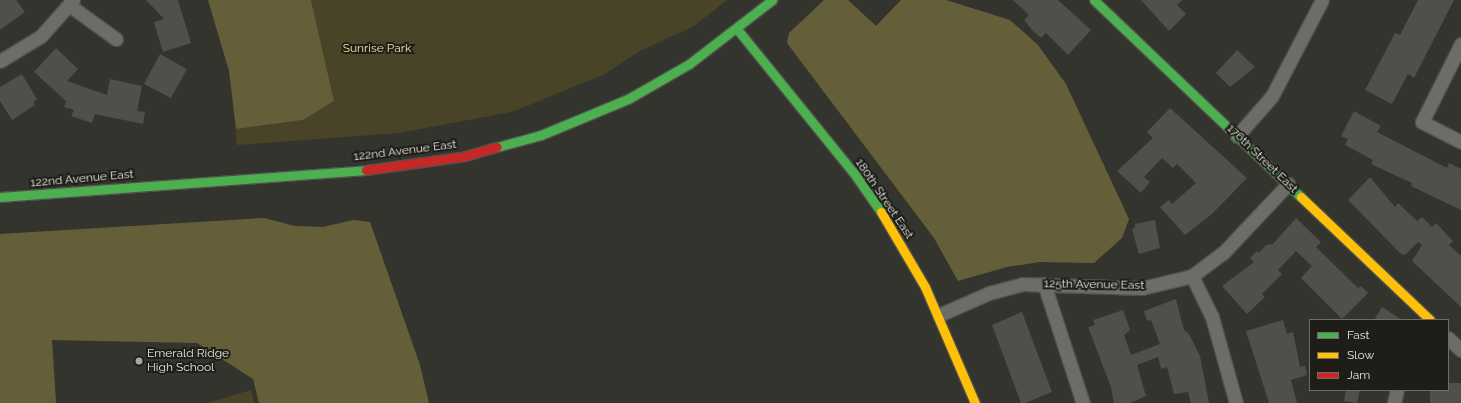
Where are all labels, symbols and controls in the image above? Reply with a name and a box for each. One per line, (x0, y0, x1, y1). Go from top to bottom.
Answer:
park label: Sunrise Park (343, 42, 411, 56)
street label: 176th Street East (1224, 122, 1300, 196)
street label: 122nd Avenue East (353, 138, 457, 164)
street label: 180th Street East (852, 156, 916, 242)
street label: 122nd Avenue East (30, 167, 134, 191)
street label: 125th Avenue East (1043, 277, 1145, 293)
legend (1309, 319, 1449, 391)
text: Fast (1347, 328, 1370, 342)
place label: Emerald Ridge High School (147, 347, 229, 375)
text: Slow (1347, 348, 1374, 362)
marker: Emerald Ridge High School (134, 356, 144, 366)
text: Jam (1347, 368, 1370, 382)

